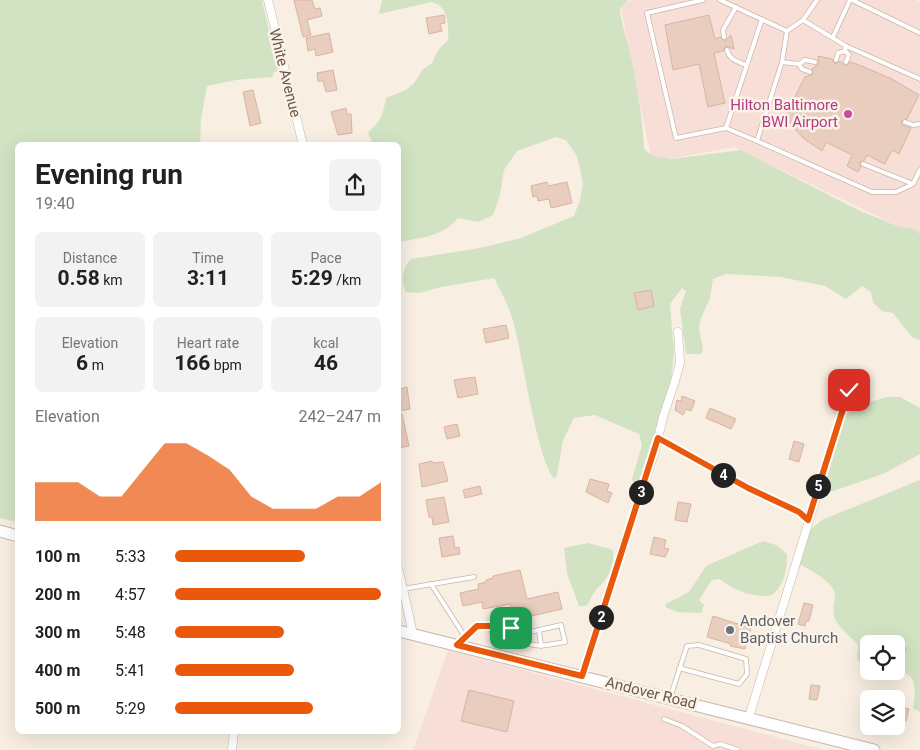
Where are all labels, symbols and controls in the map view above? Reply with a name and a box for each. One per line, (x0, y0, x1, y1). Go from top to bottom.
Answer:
street label: White Avenue (265, 27, 305, 119)
place label: Hilton Baltimore BWI Airport (730, 96, 838, 131)
marker: Hilton Baltimore BWI Airport (842, 108, 854, 120)
text: Evening run (35, 158, 183, 191)
button: share (329, 159, 381, 211)
text: 19:40 (35, 194, 75, 213)
text: Distance (63, 250, 117, 266)
text: Time (192, 250, 224, 266)
text: Pace (310, 250, 342, 266)
text: 0.58 (57, 266, 100, 290)
text: 3:11 (187, 266, 229, 290)
text: 5:29 (291, 266, 333, 290)
text: km (100, 272, 123, 288)
text: /km (333, 272, 361, 288)
text: Elevation (62, 335, 118, 351)
text: Heart rate (177, 335, 239, 351)
text: kcal (313, 335, 339, 351)
text: 6 (76, 351, 88, 375)
text: 166 (174, 351, 210, 375)
text: 46 (314, 351, 338, 375)
text: m (88, 357, 104, 373)
text: bpm (210, 357, 242, 373)
pin (828, 369, 870, 411)
icon: check (835, 376, 863, 404)
text: Elevation (35, 407, 100, 426)
text: 242–247 m (299, 407, 381, 426)
pin: 4 (710, 462, 736, 488)
text: 4 (719, 467, 728, 483)
pin: 5 (806, 474, 830, 498)
text: 5 (814, 478, 823, 494)
pin: 3 (628, 480, 654, 504)
text: 3 (637, 484, 646, 500)
text: 100 m (35, 547, 80, 566)
text: 5:33 (115, 547, 146, 566)
text: 200 m (35, 585, 80, 604)
text: 4:57 (115, 585, 146, 604)
pin: 2 (588, 604, 614, 630)
pin (490, 607, 532, 649)
text: 2 (597, 609, 606, 625)
place label: Andover Baptist Church (740, 612, 838, 647)
icon: arrive (497, 614, 525, 642)
text: 300 m (35, 623, 80, 642)
text: 5:48 (115, 623, 146, 642)
marker: Andover Baptist Church (724, 624, 736, 636)
map controls (860, 635, 905, 735)
button: locate (860, 635, 905, 680)
text: 400 m (35, 661, 80, 680)
text: 5:41 (115, 661, 146, 680)
street label: Andover Road (604, 673, 698, 713)
button: layers (860, 690, 905, 735)
text: 500 m (35, 699, 80, 718)
text: 5:29 (115, 699, 146, 718)

